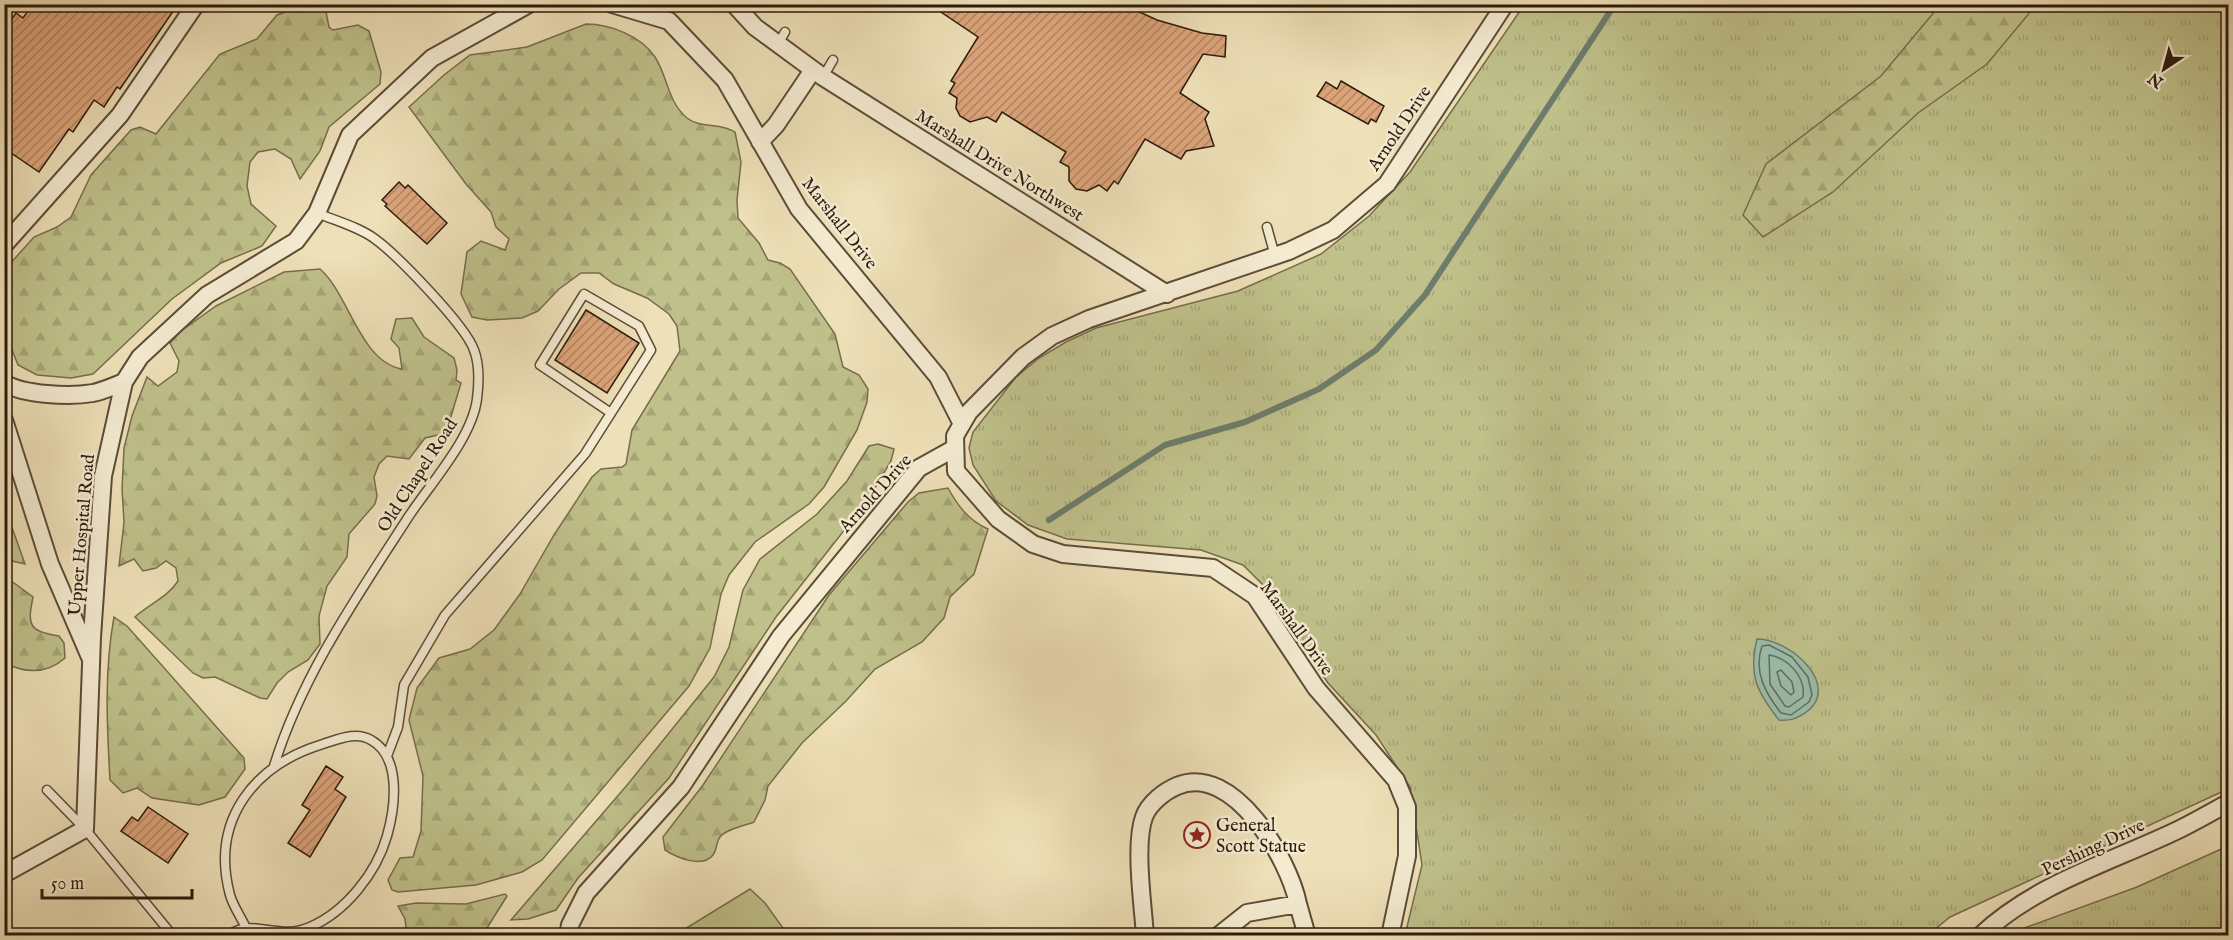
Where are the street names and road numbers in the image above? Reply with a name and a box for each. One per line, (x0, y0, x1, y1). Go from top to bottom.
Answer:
street label: Arnold Drive (1363, 82, 1437, 177)
street label: Marshall Drive Northwest (911, 105, 1088, 227)
street label: Marshall Drive (796, 173, 882, 275)
street label: Old Chapel Road (373, 414, 464, 537)
street label: Arnold Drive (834, 450, 918, 539)
street label: Upper Hospital Road (64, 453, 101, 617)
street label: Marshall Drive (1254, 577, 1338, 680)
street label: Pershing Drive (2038, 814, 2149, 882)

